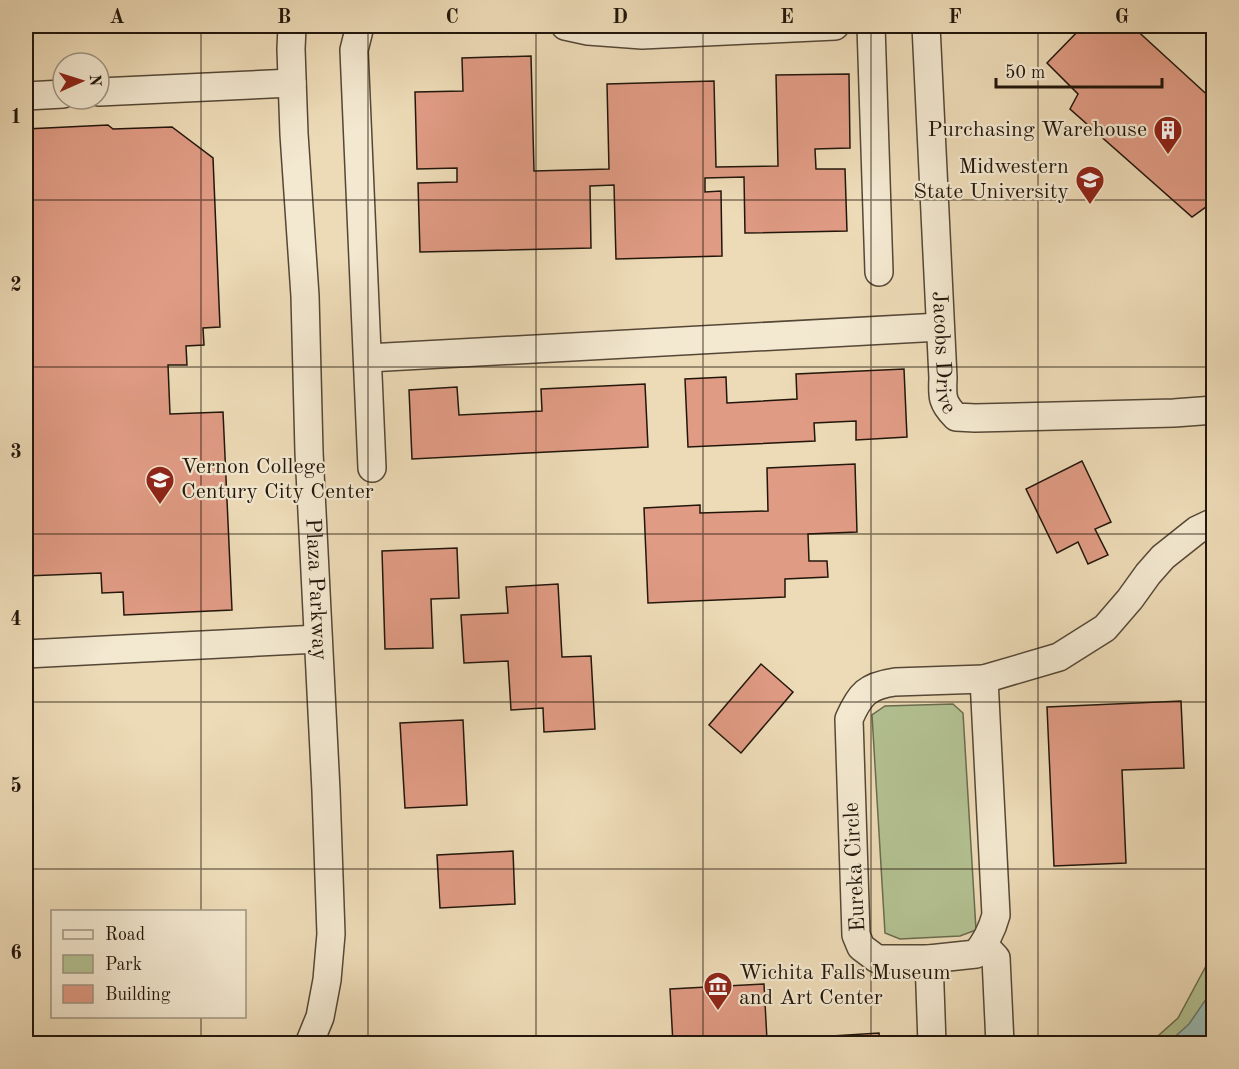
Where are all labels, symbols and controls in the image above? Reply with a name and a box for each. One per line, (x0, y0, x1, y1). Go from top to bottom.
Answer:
text: A (109, 8, 125, 28)
text: B (277, 8, 291, 28)
text: C (445, 8, 459, 28)
text: D (612, 8, 628, 28)
text: E (780, 8, 794, 28)
text: F (948, 8, 962, 28)
text: G (1115, 8, 1129, 28)
north arrow (51, 51, 111, 111)
scale bar (996, 51, 1162, 89)
text: 50 m (1005, 64, 1045, 82)
text: N (86, 74, 102, 88)
text: 1 (10, 108, 22, 128)
building icon: Purchasing Warehouse (1152, 114, 1184, 156)
place label: Purchasing Warehouse (927, 119, 1147, 141)
place label: Midwestern State University (913, 156, 1069, 203)
school or university icon: Midwestern State University (1074, 164, 1106, 206)
text: 2 (10, 276, 22, 296)
street label: Jacobs Drive (928, 291, 960, 418)
text: 3 (10, 443, 22, 463)
place label: Vernon College Century City Center (181, 456, 374, 503)
school or university icon: Vernon College Century City Center (144, 464, 176, 506)
street label: Plaza Parkway (301, 518, 330, 661)
text: 4 (10, 610, 22, 630)
text: 5 (10, 776, 22, 797)
street label: Eureka Circle (841, 802, 869, 932)
legend (51, 910, 246, 1018)
text: Road (105, 926, 145, 944)
text: 6 (10, 944, 22, 964)
text: Park (105, 956, 142, 974)
place label: Wichita Falls Museum and Art Center (739, 962, 951, 1009)
museum icon: Wichita Falls Museum and Art Center (702, 970, 734, 1012)
text: Building (105, 986, 171, 1004)

